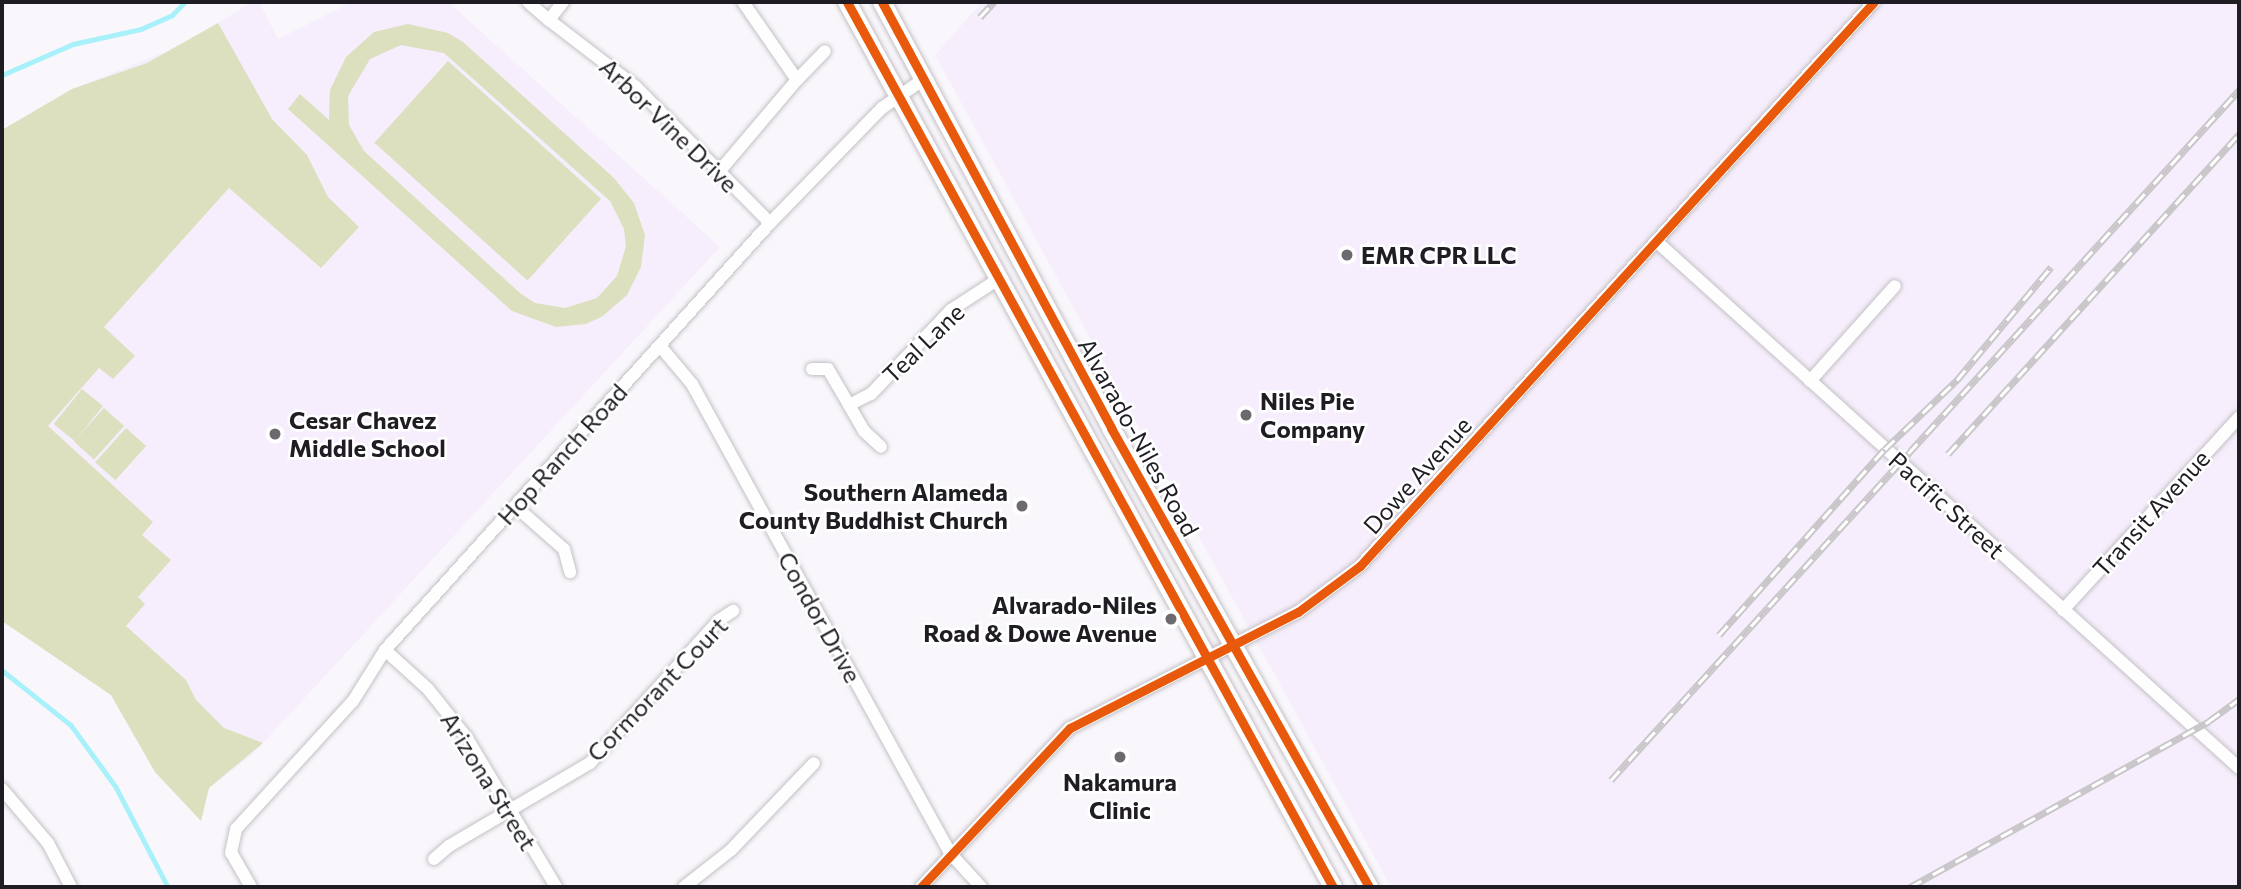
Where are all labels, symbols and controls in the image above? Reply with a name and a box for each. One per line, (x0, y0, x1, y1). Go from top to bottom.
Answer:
street label: Arbor Vine Drive (594, 52, 744, 198)
place label: EMR CPR LLC (1361, 241, 1517, 269)
marker: EMR CPR LLC (1339, 247, 1355, 263)
street label: Teal Lane (876, 297, 970, 389)
street label: Alvarado-Niles Road (1073, 333, 1205, 541)
street label: Hop Ranch Road (491, 378, 633, 530)
place label: Niles Pie Company (1260, 387, 1365, 443)
place label: Cesar Chavez Middle School (289, 406, 446, 462)
marker: Niles Pie Company (1238, 407, 1254, 423)
street label: Dowe Avenue (1357, 411, 1477, 539)
marker: Cesar Chavez Middle School (267, 426, 283, 442)
street label: Transit Avenue (2087, 444, 2215, 582)
street label: Pacific Street (1883, 446, 2011, 564)
place label: Southern Alameda County Buddhist Church (739, 478, 1008, 534)
marker: Southern Alameda County Buddhist Church (1014, 498, 1030, 514)
street label: Condor Drive (772, 547, 868, 687)
place label: Alvarado-Niles Road & Dowe Avenue (923, 591, 1157, 647)
street label: Cormorant Court (581, 611, 733, 767)
marker: Alvarado-Niles Road & Dowe Avenue (1163, 611, 1179, 627)
street label: Arizona Street (435, 707, 543, 855)
marker: Nakamura Clinic (1112, 749, 1128, 765)
place label: Nakamura Clinic (1063, 768, 1177, 824)

